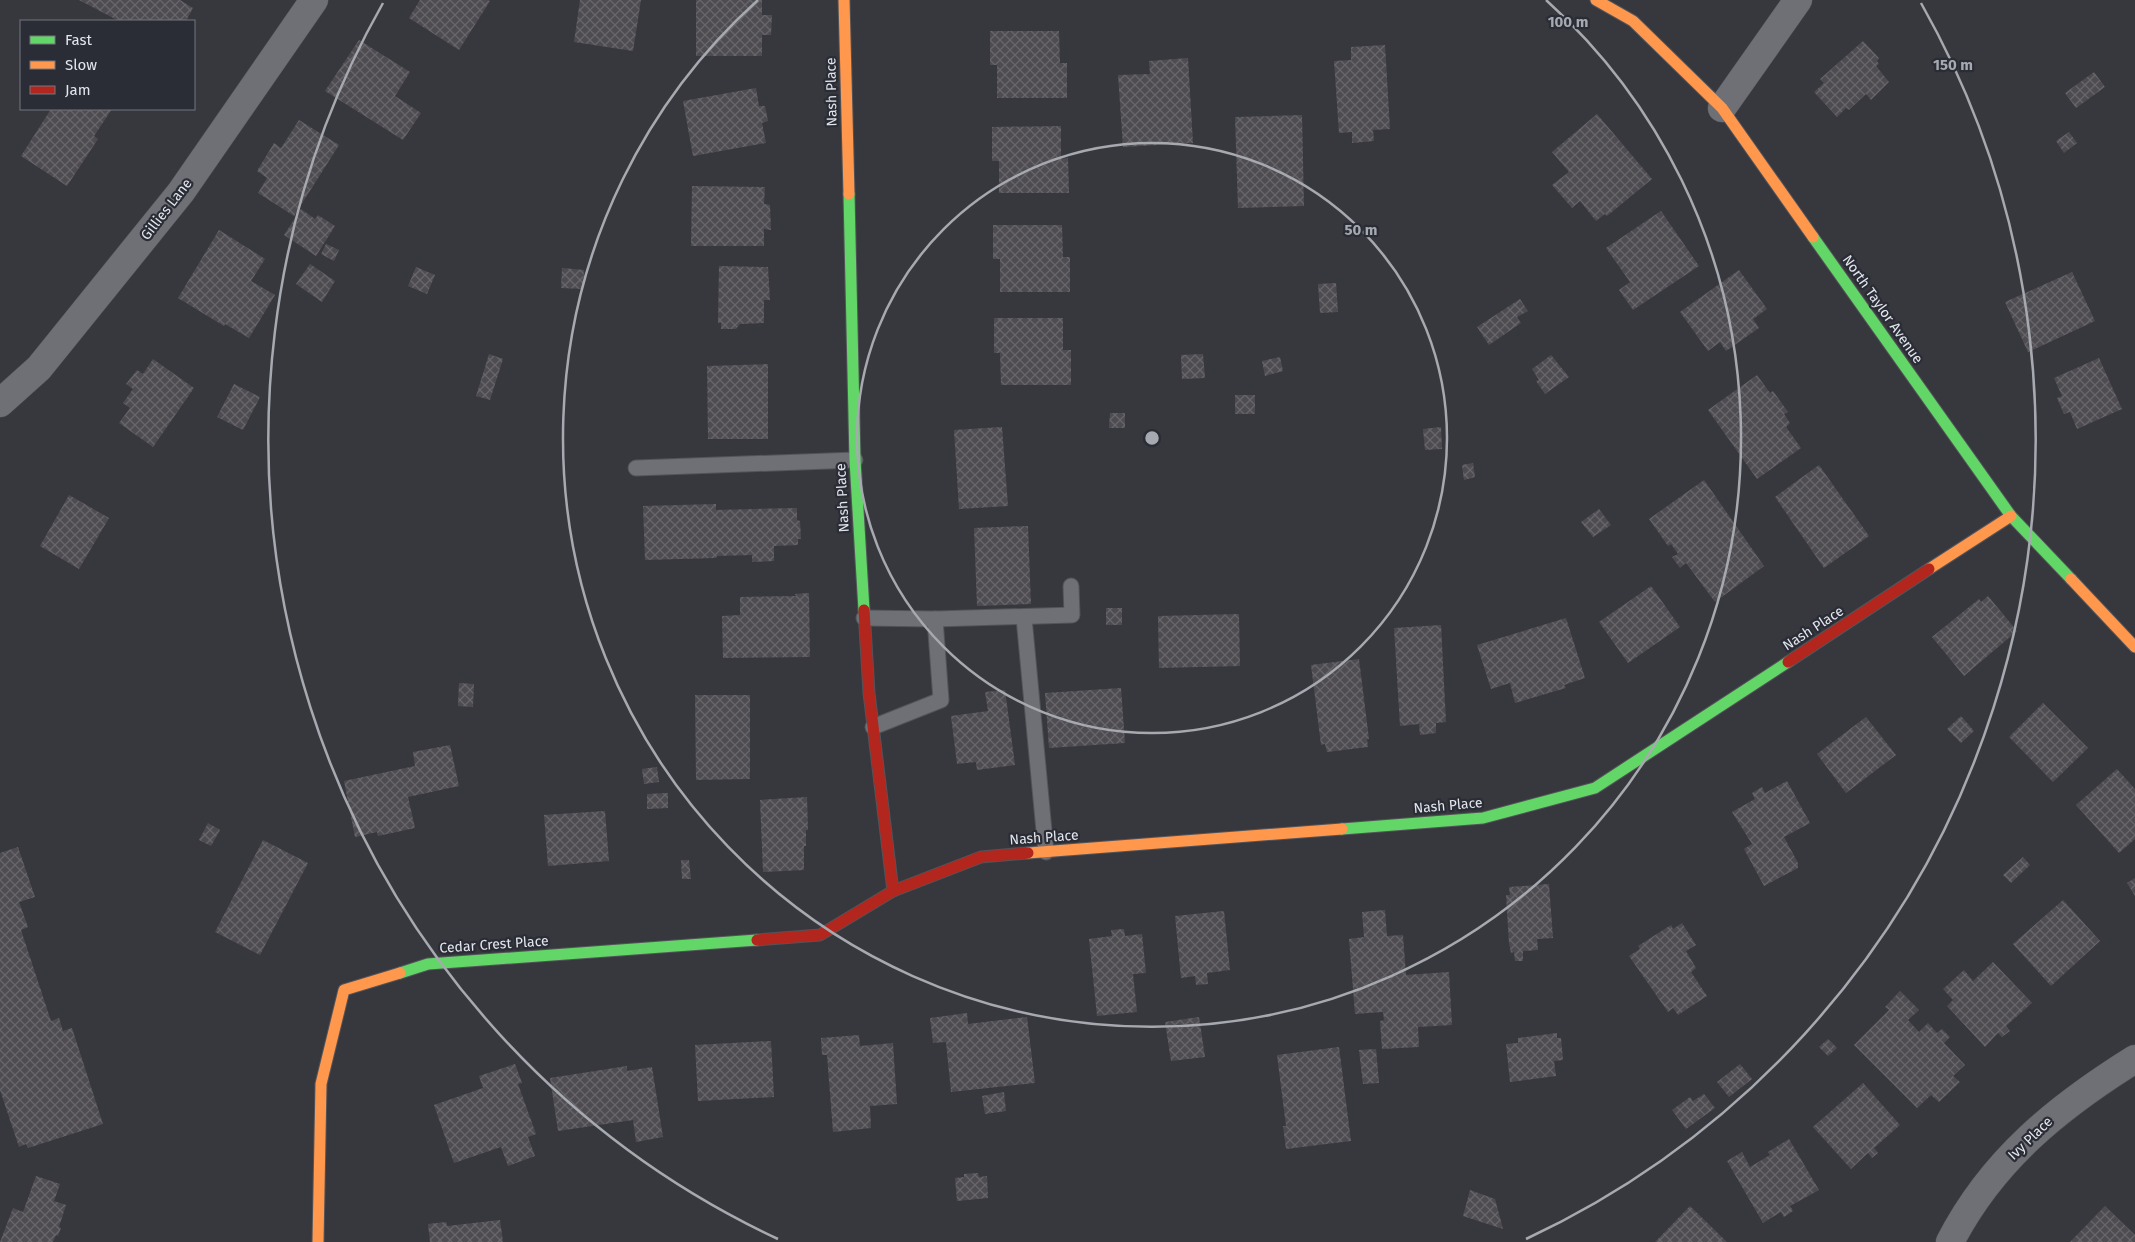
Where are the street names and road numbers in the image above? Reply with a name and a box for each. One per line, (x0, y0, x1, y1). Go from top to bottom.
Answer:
street label: Nash Place (822, 57, 841, 127)
street label: Gillies Lane (137, 175, 196, 243)
street label: North Taylor Avenue (1839, 252, 1926, 367)
street label: Nash Place (832, 463, 853, 533)
street label: Nash Place (1780, 602, 1847, 654)
street label: Nash Place (1413, 794, 1483, 817)
street label: Nash Place (1009, 827, 1079, 848)
street label: Cedar Crest Place (439, 932, 549, 957)
street label: Ivy Place (2005, 1113, 2056, 1164)

